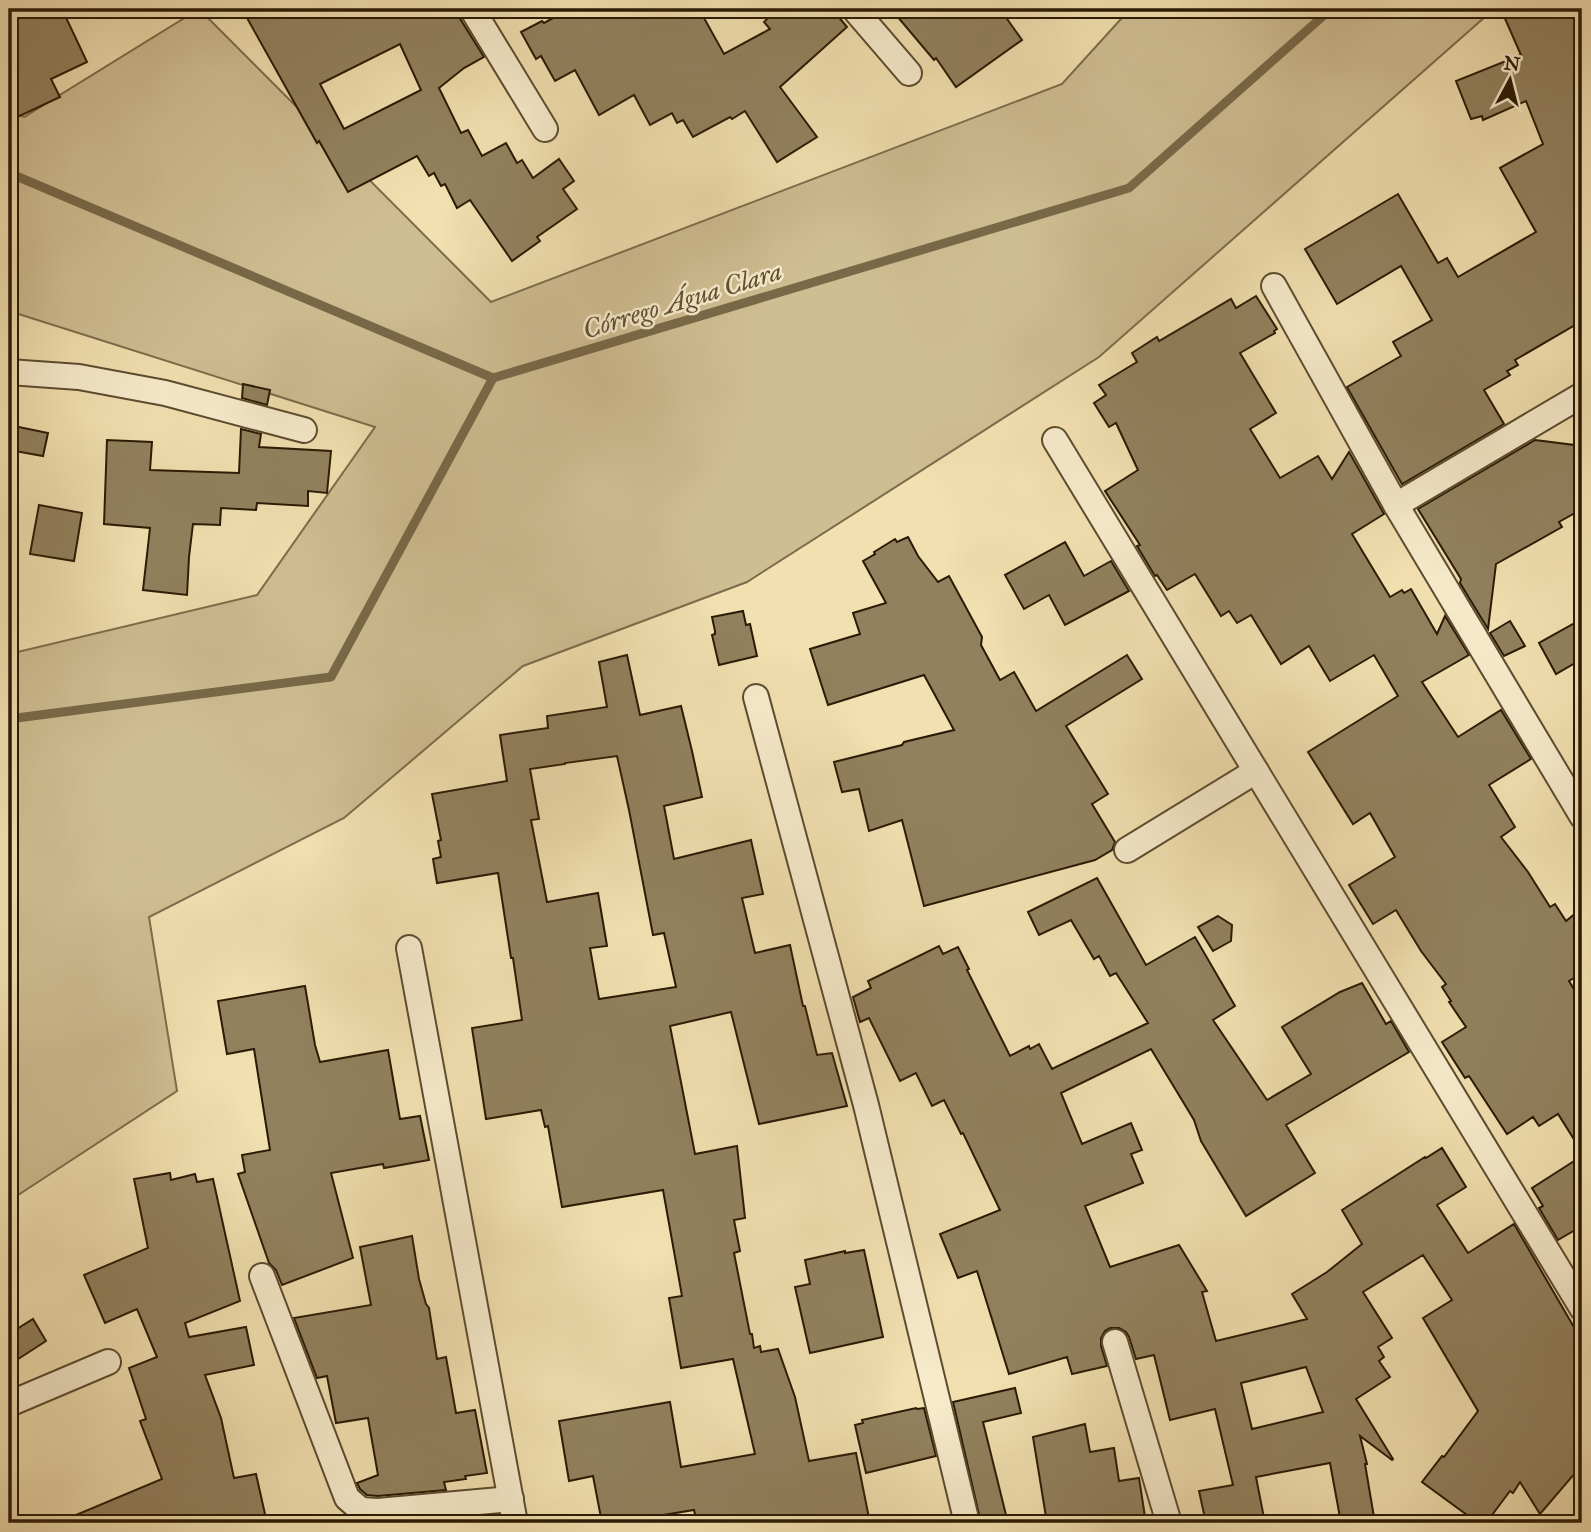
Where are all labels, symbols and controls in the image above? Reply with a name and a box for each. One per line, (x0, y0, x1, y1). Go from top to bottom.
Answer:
north arrow (1476, 46, 1546, 116)
text: N (1503, 51, 1521, 76)
water label: Córrego Água Clara (579, 255, 785, 345)

